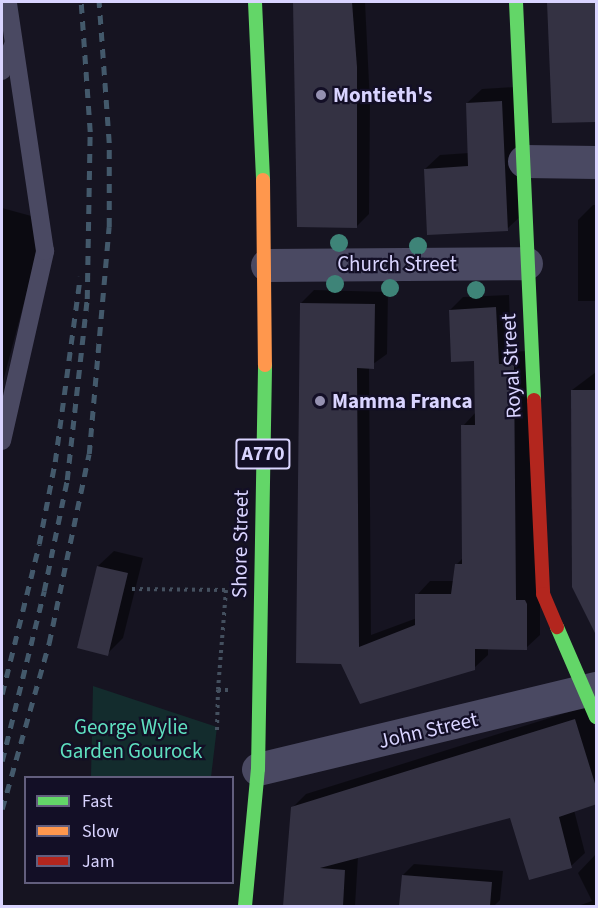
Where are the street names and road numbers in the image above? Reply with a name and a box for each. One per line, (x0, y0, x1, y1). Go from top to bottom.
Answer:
street label: Church Street (337, 251, 457, 277)
street label: Royal Street (496, 313, 526, 419)
road number: A770 (234, 437, 292, 471)
street label: Shore Street (226, 490, 254, 598)
street label: John Street (376, 706, 480, 754)

